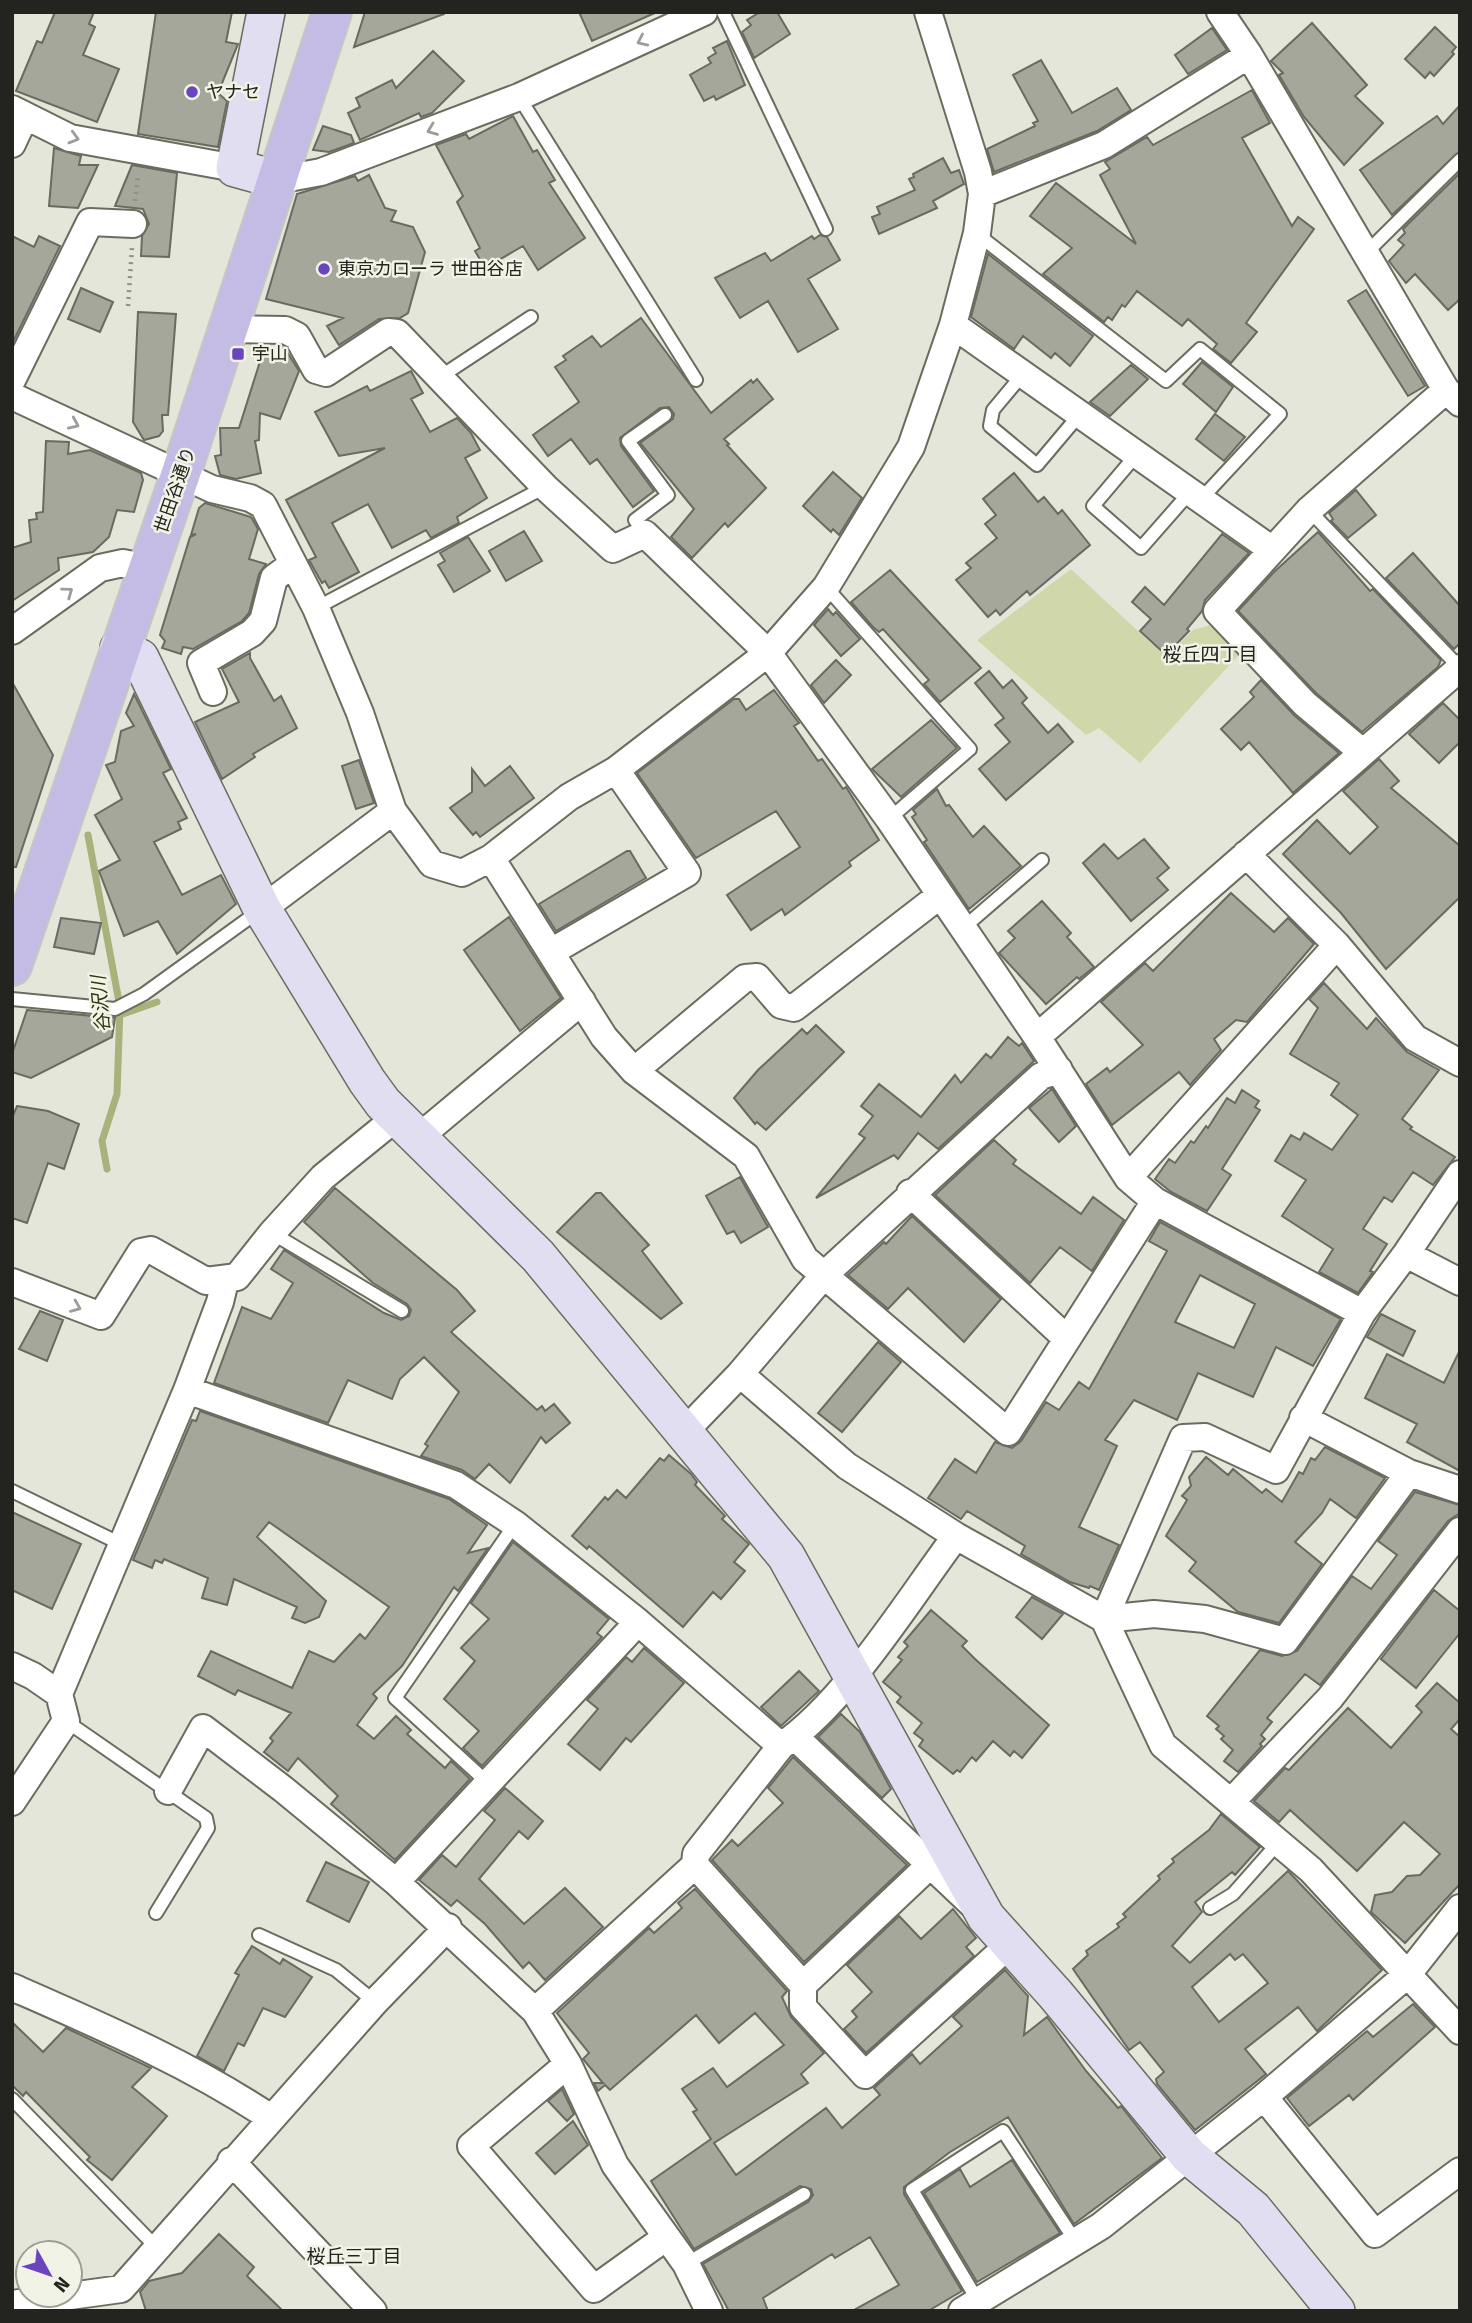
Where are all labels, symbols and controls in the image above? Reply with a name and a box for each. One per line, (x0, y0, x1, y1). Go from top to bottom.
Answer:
one-way arrow (636, 33, 649, 47)
place label: ヤナセ (206, 81, 260, 103)
marker: ヤナセ (184, 84, 200, 100)
one-way arrow (427, 121, 439, 135)
one-way arrow (68, 130, 80, 144)
place label: 東京カローラ 世田谷店 (338, 258, 523, 280)
marker: 東京カローラ 世田谷店 (316, 261, 332, 277)
place label: 宇山 (252, 343, 288, 365)
marker: 宇山 (230, 346, 246, 362)
one-way arrow (67, 416, 80, 430)
street label: 世田谷通り (150, 444, 200, 536)
one-way arrow (60, 587, 73, 600)
district label: 桜丘四丁目 (1162, 643, 1258, 666)
water label: 谷沢川 (86, 973, 114, 1033)
one-way arrow (69, 1298, 81, 1312)
north arrow (14, 2239, 84, 2309)
district label: 桜丘三丁目 (306, 2245, 402, 2268)
text: N (49, 2272, 75, 2297)

